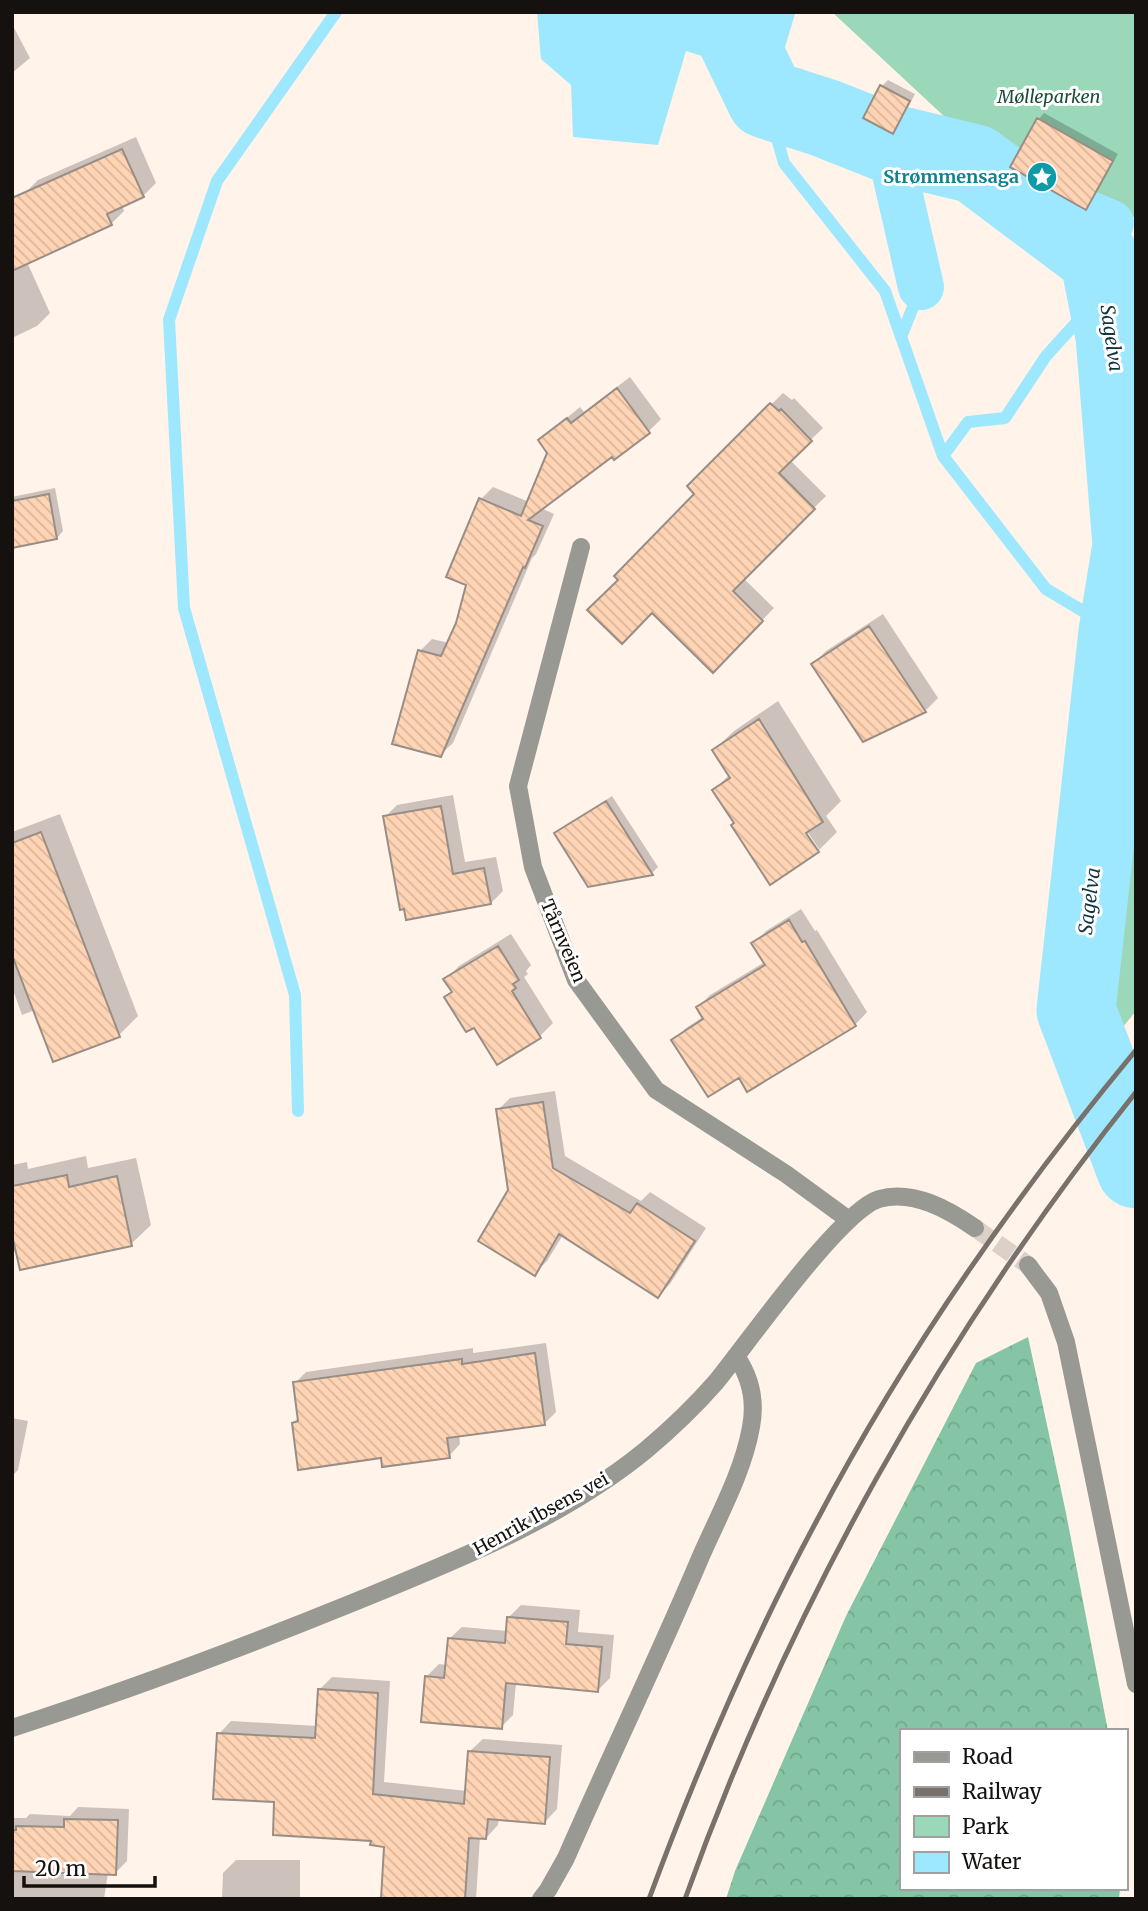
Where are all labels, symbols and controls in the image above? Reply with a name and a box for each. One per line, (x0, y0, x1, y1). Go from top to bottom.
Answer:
park label: Mølleparken (997, 85, 1100, 108)
place icon: Strømmensaga (1025, 160, 1059, 194)
place label: Strømmensaga (883, 165, 1019, 188)
water label: Sagelva (1095, 303, 1129, 373)
water label: Sagelva (1073, 866, 1105, 936)
street label: Tårnveien (536, 896, 591, 986)
street label: Henrik Ibsens vei (469, 1467, 613, 1560)
legend (900, 1729, 1127, 1890)
text: Road (962, 1743, 1013, 1770)
text: Railway (962, 1778, 1043, 1805)
text: Park (962, 1813, 1009, 1840)
scale bar (24, 1844, 156, 1888)
text: Water (961, 1848, 1021, 1875)
text: 20 m (35, 1855, 87, 1882)

